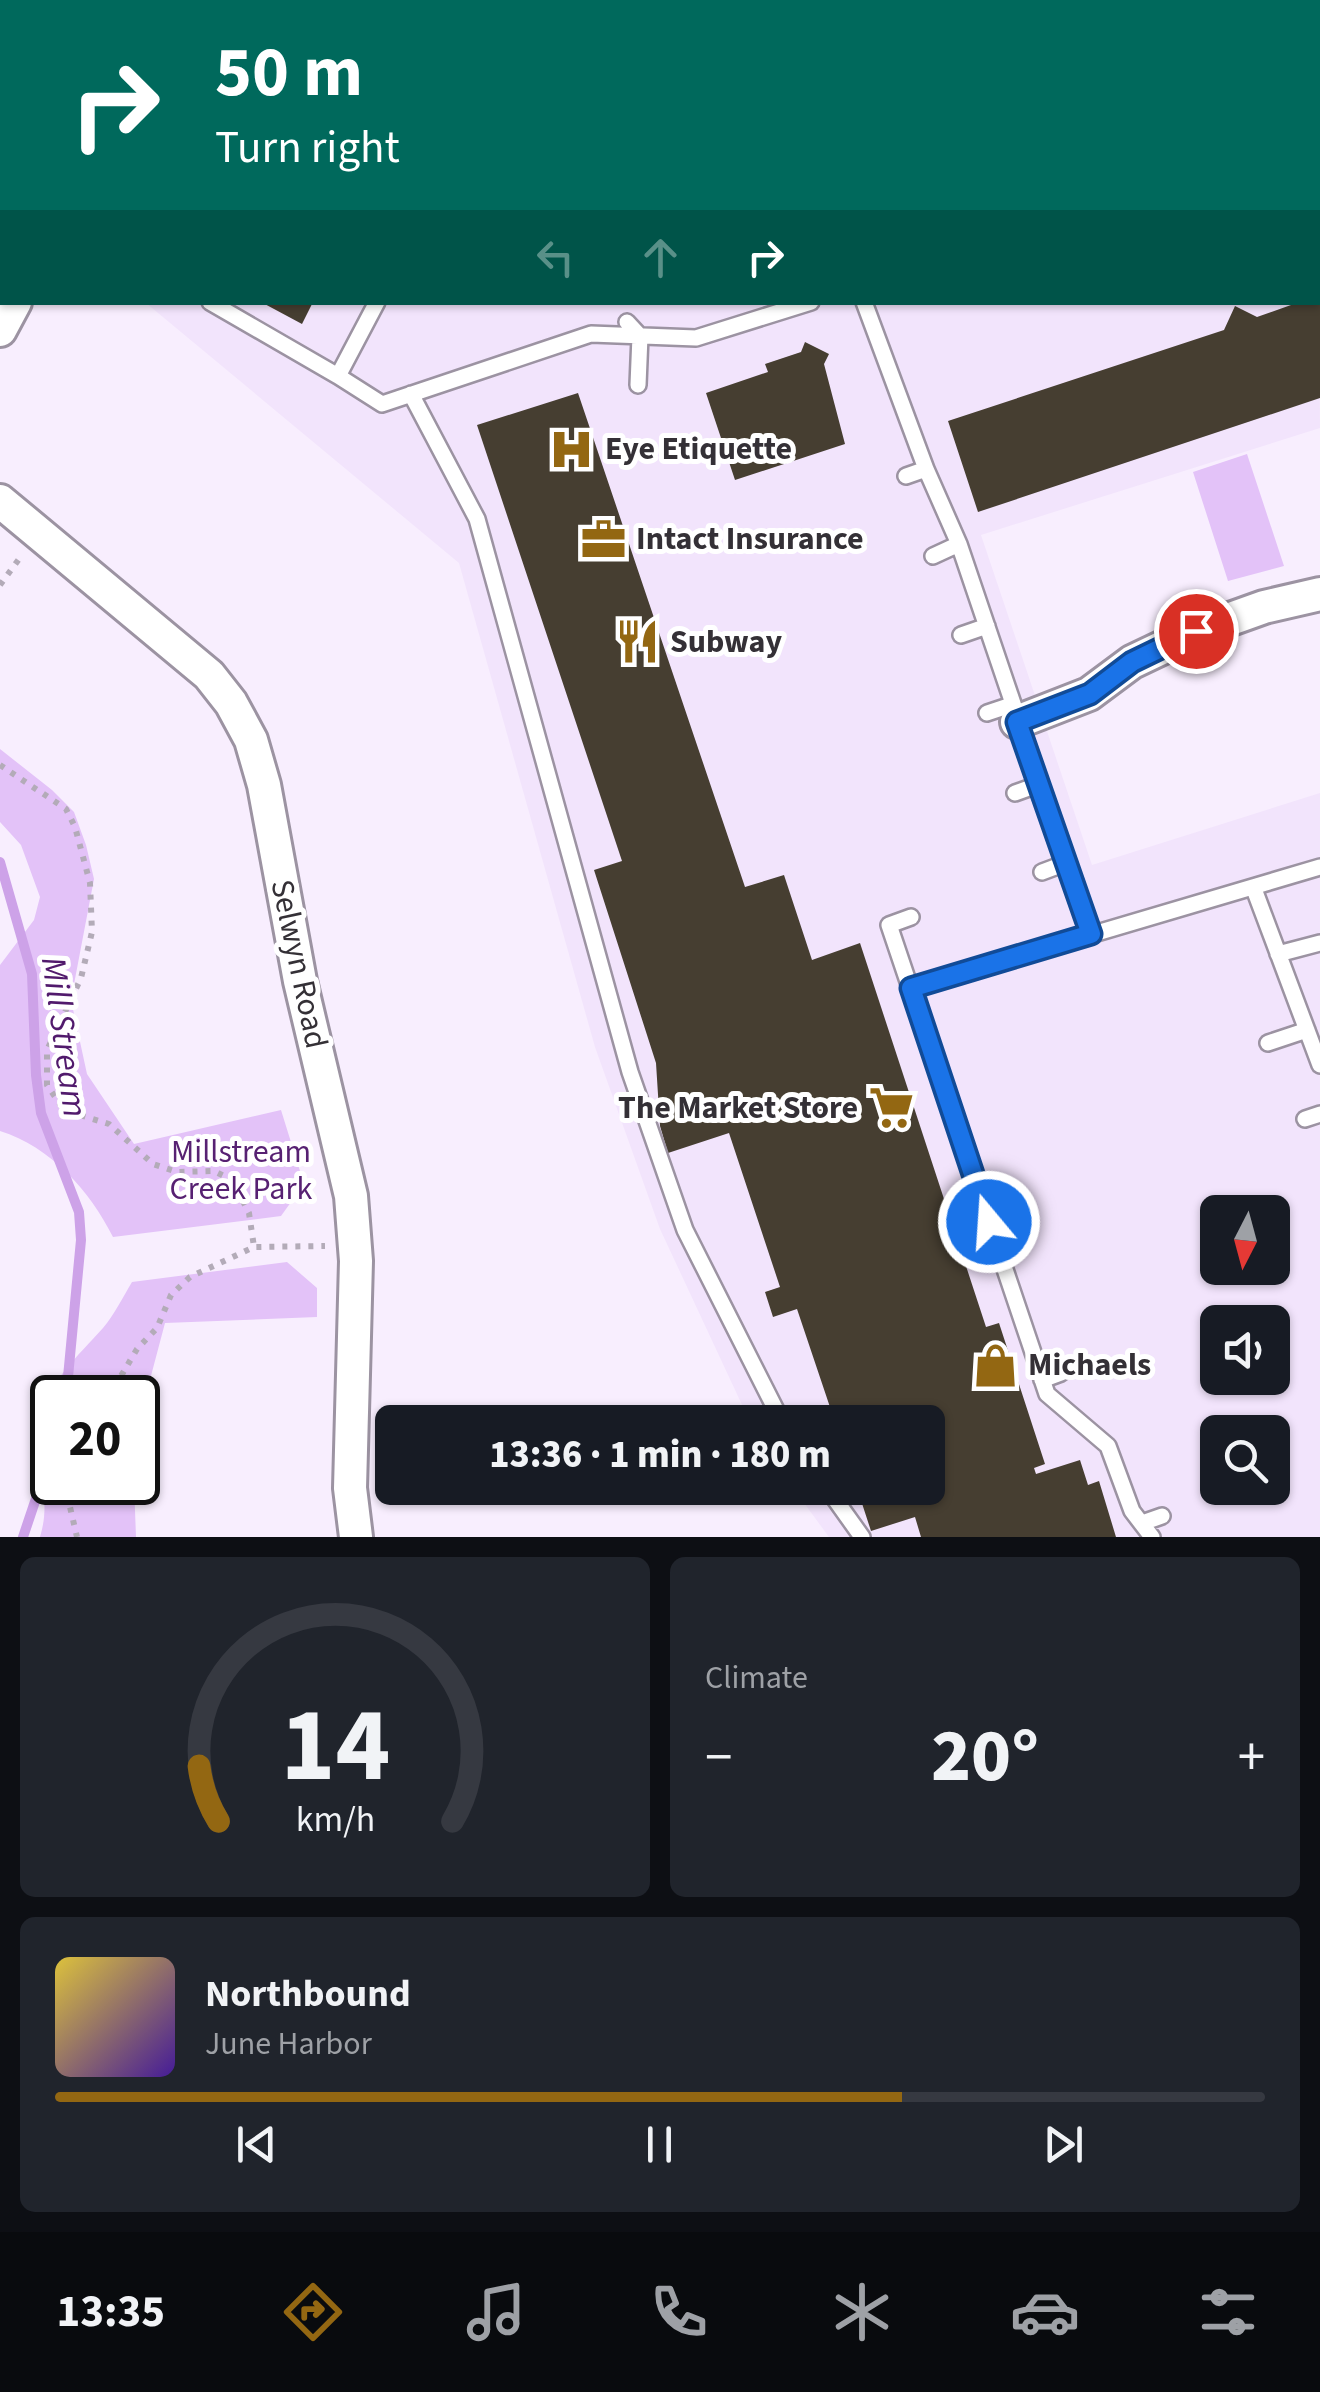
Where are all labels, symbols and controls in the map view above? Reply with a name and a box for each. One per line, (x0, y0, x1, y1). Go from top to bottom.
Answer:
text: 50 m (215, 23, 363, 123)
icon: right (50, 40, 180, 170)
text: Turn right (215, 116, 400, 180)
icon: left (528, 230, 583, 285)
icon: ahead (633, 230, 688, 285)
icon: right (738, 230, 793, 285)
hospital icon: Eye Etiquette (548, 425, 596, 473)
place label: Eye Etiquette (605, 426, 792, 472)
office icon: Intact Insurance (579, 515, 627, 563)
place label: Intact Insurance (636, 516, 864, 562)
pin (1154, 589, 1239, 674)
icon: arrive (1169, 604, 1224, 659)
restaurant icon: Subway (613, 618, 661, 666)
place label: Subway (670, 619, 782, 665)
street label: Selwyn Road (259, 875, 339, 1053)
water label: Mill Stream (28, 954, 100, 1120)
supermarket icon: The Market Store (867, 1084, 915, 1132)
place label: The Market Store (618, 1085, 858, 1131)
park label: Millstream Creek Park (170, 1129, 313, 1212)
position arrow (937, 1170, 1041, 1274)
north arrow (1200, 1195, 1290, 1285)
map controls (1200, 1195, 1290, 1505)
button: sound (1200, 1305, 1290, 1395)
shop icon: Michaels (971, 1341, 1019, 1389)
place label: Michaels (1028, 1342, 1151, 1388)
speed limit sign: 20 (30, 1375, 160, 1505)
button: search (1200, 1415, 1290, 1505)
text: 13:36 · 1 min · 180 m (489, 1428, 831, 1482)
text: Climate (705, 1655, 808, 1701)
text: 14 (280, 1673, 390, 1821)
text: 20° (931, 1703, 1039, 1810)
text: − (705, 1719, 732, 1797)
text: + (1238, 1719, 1265, 1797)
text: km/h (295, 1794, 375, 1845)
text: Northbound (205, 1967, 411, 2021)
text: June Harbor (205, 2021, 372, 2067)
icon: previous (229, 2117, 284, 2172)
icon: pause (632, 2117, 687, 2172)
icon: next (1036, 2117, 1091, 2172)
icon: directions (278, 2277, 348, 2347)
icon: music (461, 2277, 531, 2347)
icon: phone (644, 2277, 714, 2347)
icon: climate (827, 2277, 897, 2347)
icon: car (1010, 2277, 1080, 2347)
icon: filters (1193, 2277, 1263, 2347)
text: 13:35 (57, 2280, 165, 2344)

